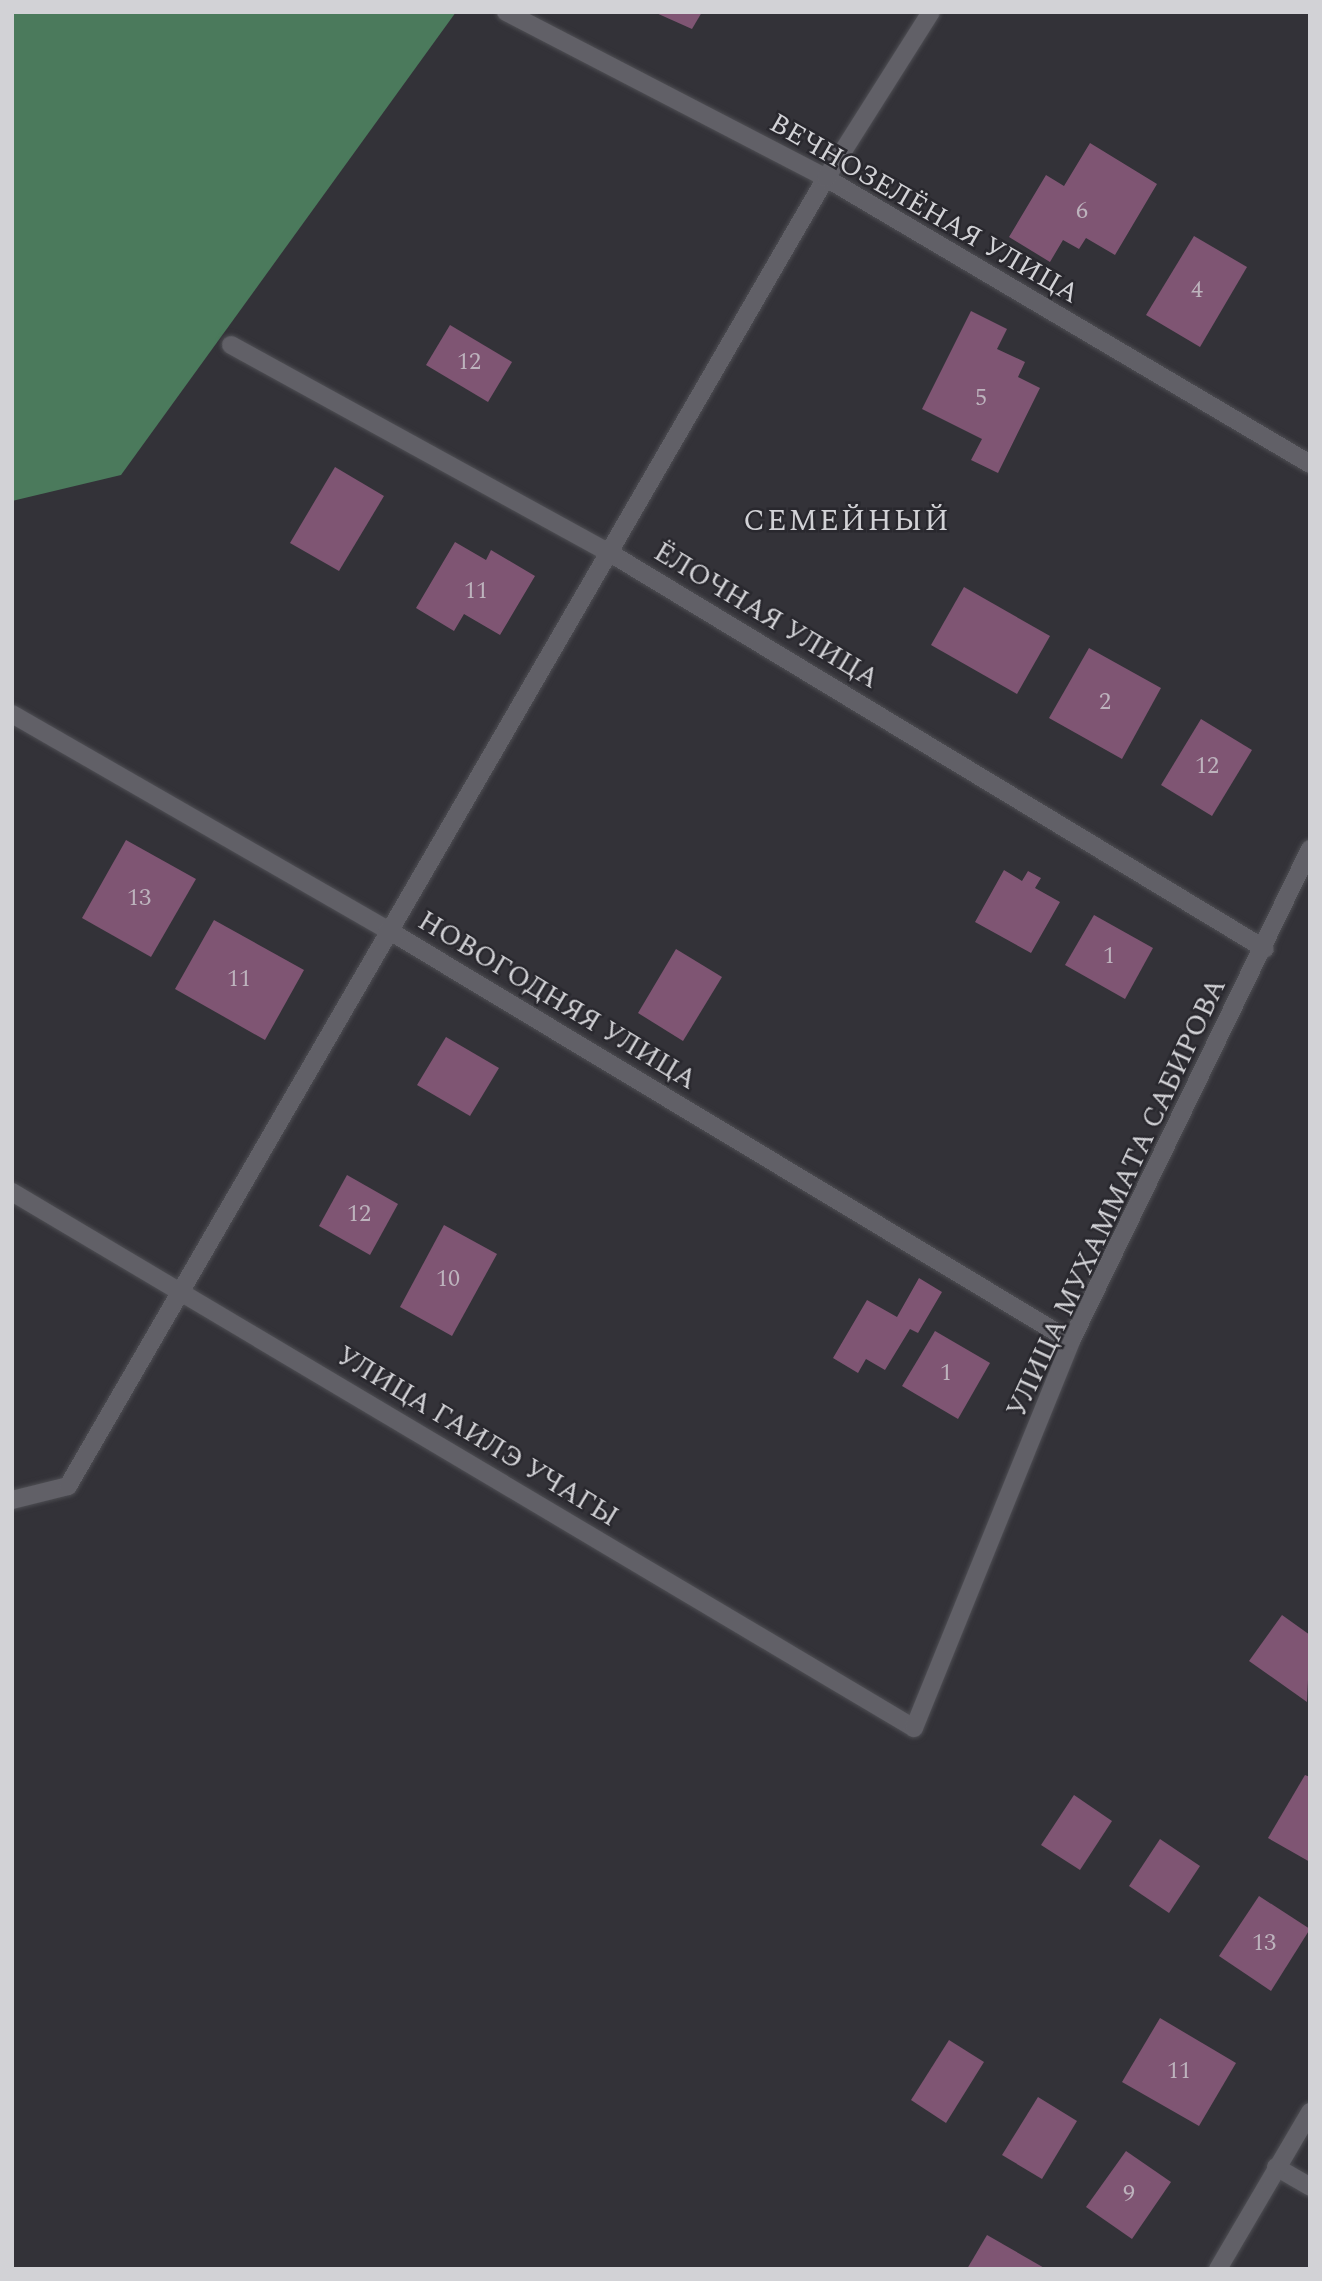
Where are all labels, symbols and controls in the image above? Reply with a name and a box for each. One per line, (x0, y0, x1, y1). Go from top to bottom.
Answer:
street label: ВЕЧНОЗЕЛЁНАЯ УЛИЦА (763, 107, 1085, 311)
house number: 6 (1076, 198, 1088, 226)
house number: 4 (1191, 277, 1203, 305)
house number: 12 (457, 349, 481, 377)
house number: 5 (975, 385, 987, 413)
district label: СЕМЕЙНЫЙ (744, 503, 950, 539)
street label: ЁЛОЧНАЯ УЛИЦА (647, 536, 885, 696)
house number: 11 (464, 578, 488, 606)
house number: 2 (1099, 689, 1111, 717)
house number: 12 (1195, 753, 1219, 781)
house number: 13 (127, 885, 151, 913)
street label: НОВОГОДНЯЯ УЛИЦА (412, 904, 702, 1098)
house number: 1 (1103, 943, 1115, 971)
house number: 11 (227, 966, 251, 994)
street label: УЛИЦА МУХАММАТА САБИРОВА (1000, 973, 1234, 1423)
house number: 12 (347, 1201, 371, 1229)
house number: 10 (436, 1266, 460, 1294)
street label: УЛИЦА ГАИЛЭ УЧАГЫ (330, 1339, 624, 1535)
house number: 1 (940, 1360, 952, 1388)
house number: 13 (1252, 1930, 1276, 1958)
house number: 11 (1167, 2058, 1191, 2086)
house number: 9 (1123, 2181, 1135, 2209)

